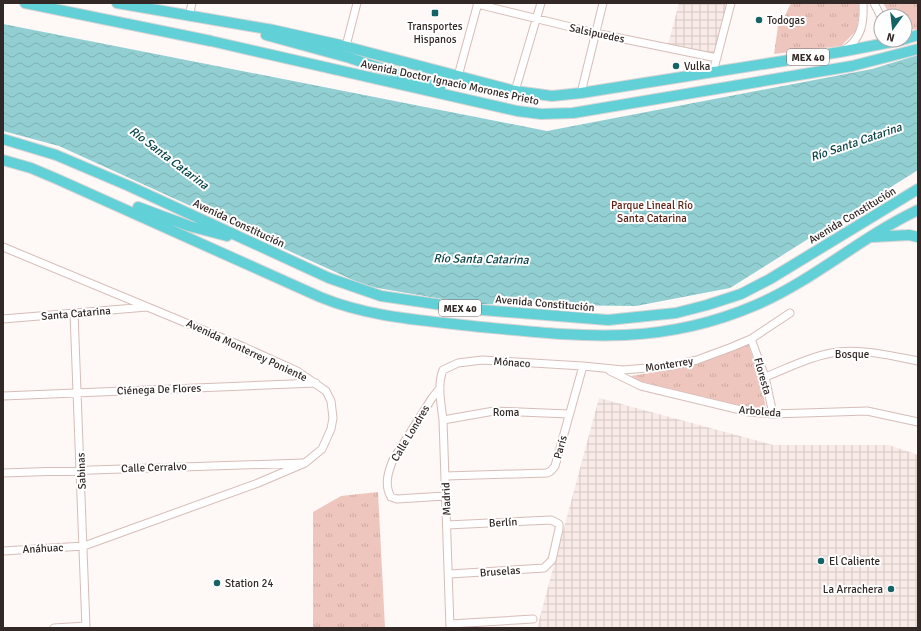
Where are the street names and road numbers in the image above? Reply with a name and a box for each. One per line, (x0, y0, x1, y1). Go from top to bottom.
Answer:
street label: Salsipuedes (568, 21, 626, 46)
road number: MEX 40 (787, 49, 829, 65)
street label: Avenida Doctor Ignacio Morones Prieto (360, 57, 540, 108)
street label: Avenida Constitución (806, 184, 898, 247)
street label: Avenida Constitución (191, 197, 287, 250)
street label: Avenida Constitución (495, 293, 595, 314)
road number: MEX 40 (439, 300, 481, 316)
street label: Santa Catarina (41, 304, 112, 323)
street label: Avenida Monterrey Poniente (184, 317, 309, 384)
street label: Bosque (835, 348, 869, 361)
street label: Monterrey (644, 354, 695, 375)
street label: Mónaco (493, 355, 531, 370)
street label: Floresta (751, 356, 774, 397)
street label: Ciénega De Flores (117, 382, 202, 397)
street label: Calle Londres (389, 403, 432, 464)
street label: Arboleda (738, 403, 782, 420)
street label: Roma (493, 406, 520, 419)
street label: París (551, 434, 570, 460)
street label: Sabinas (74, 452, 89, 490)
street label: Calle Cerralvo (121, 460, 187, 475)
street label: Madrid (439, 482, 454, 516)
street label: Berlín (489, 515, 518, 530)
street label: Anáhuac (22, 541, 64, 556)
street label: Bruselas (479, 564, 521, 579)

